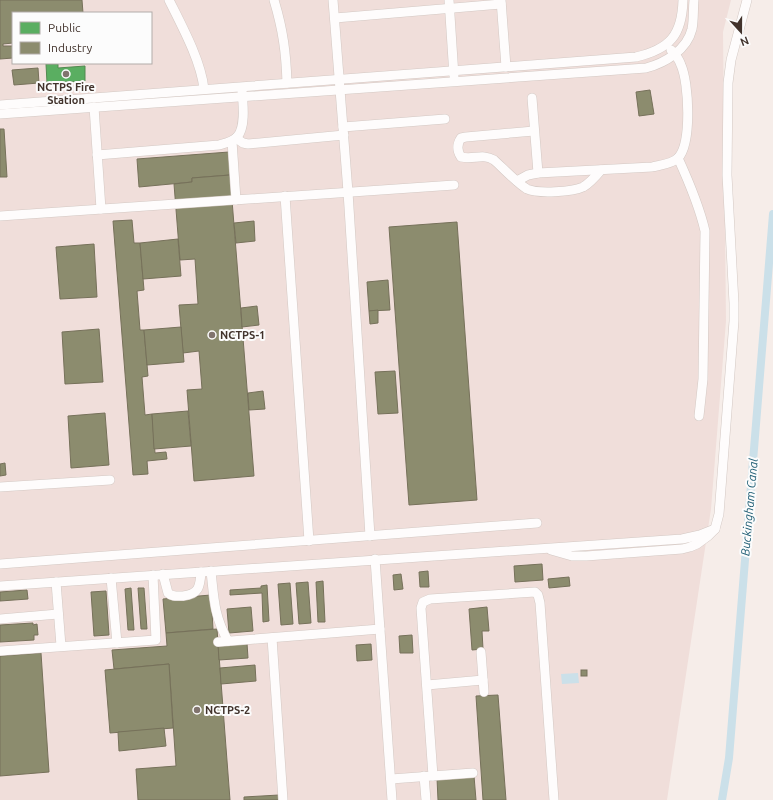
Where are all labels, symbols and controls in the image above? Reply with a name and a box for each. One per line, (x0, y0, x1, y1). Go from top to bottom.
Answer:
legend (12, 12, 152, 64)
north arrow (721, 12, 761, 52)
text: Public (48, 21, 81, 34)
text: N (739, 34, 751, 48)
text: Industry (48, 41, 93, 54)
marker: NCTPS Fire Station (61, 69, 71, 79)
place label: NCTPS Fire Station (37, 81, 95, 106)
place label: NCTPS-1 (220, 329, 265, 341)
marker: NCTPS-1 (207, 330, 217, 340)
water label: Buckingham Canal (738, 457, 760, 556)
place label: NCTPS-2 (205, 704, 250, 716)
marker: NCTPS-2 (192, 705, 202, 715)

